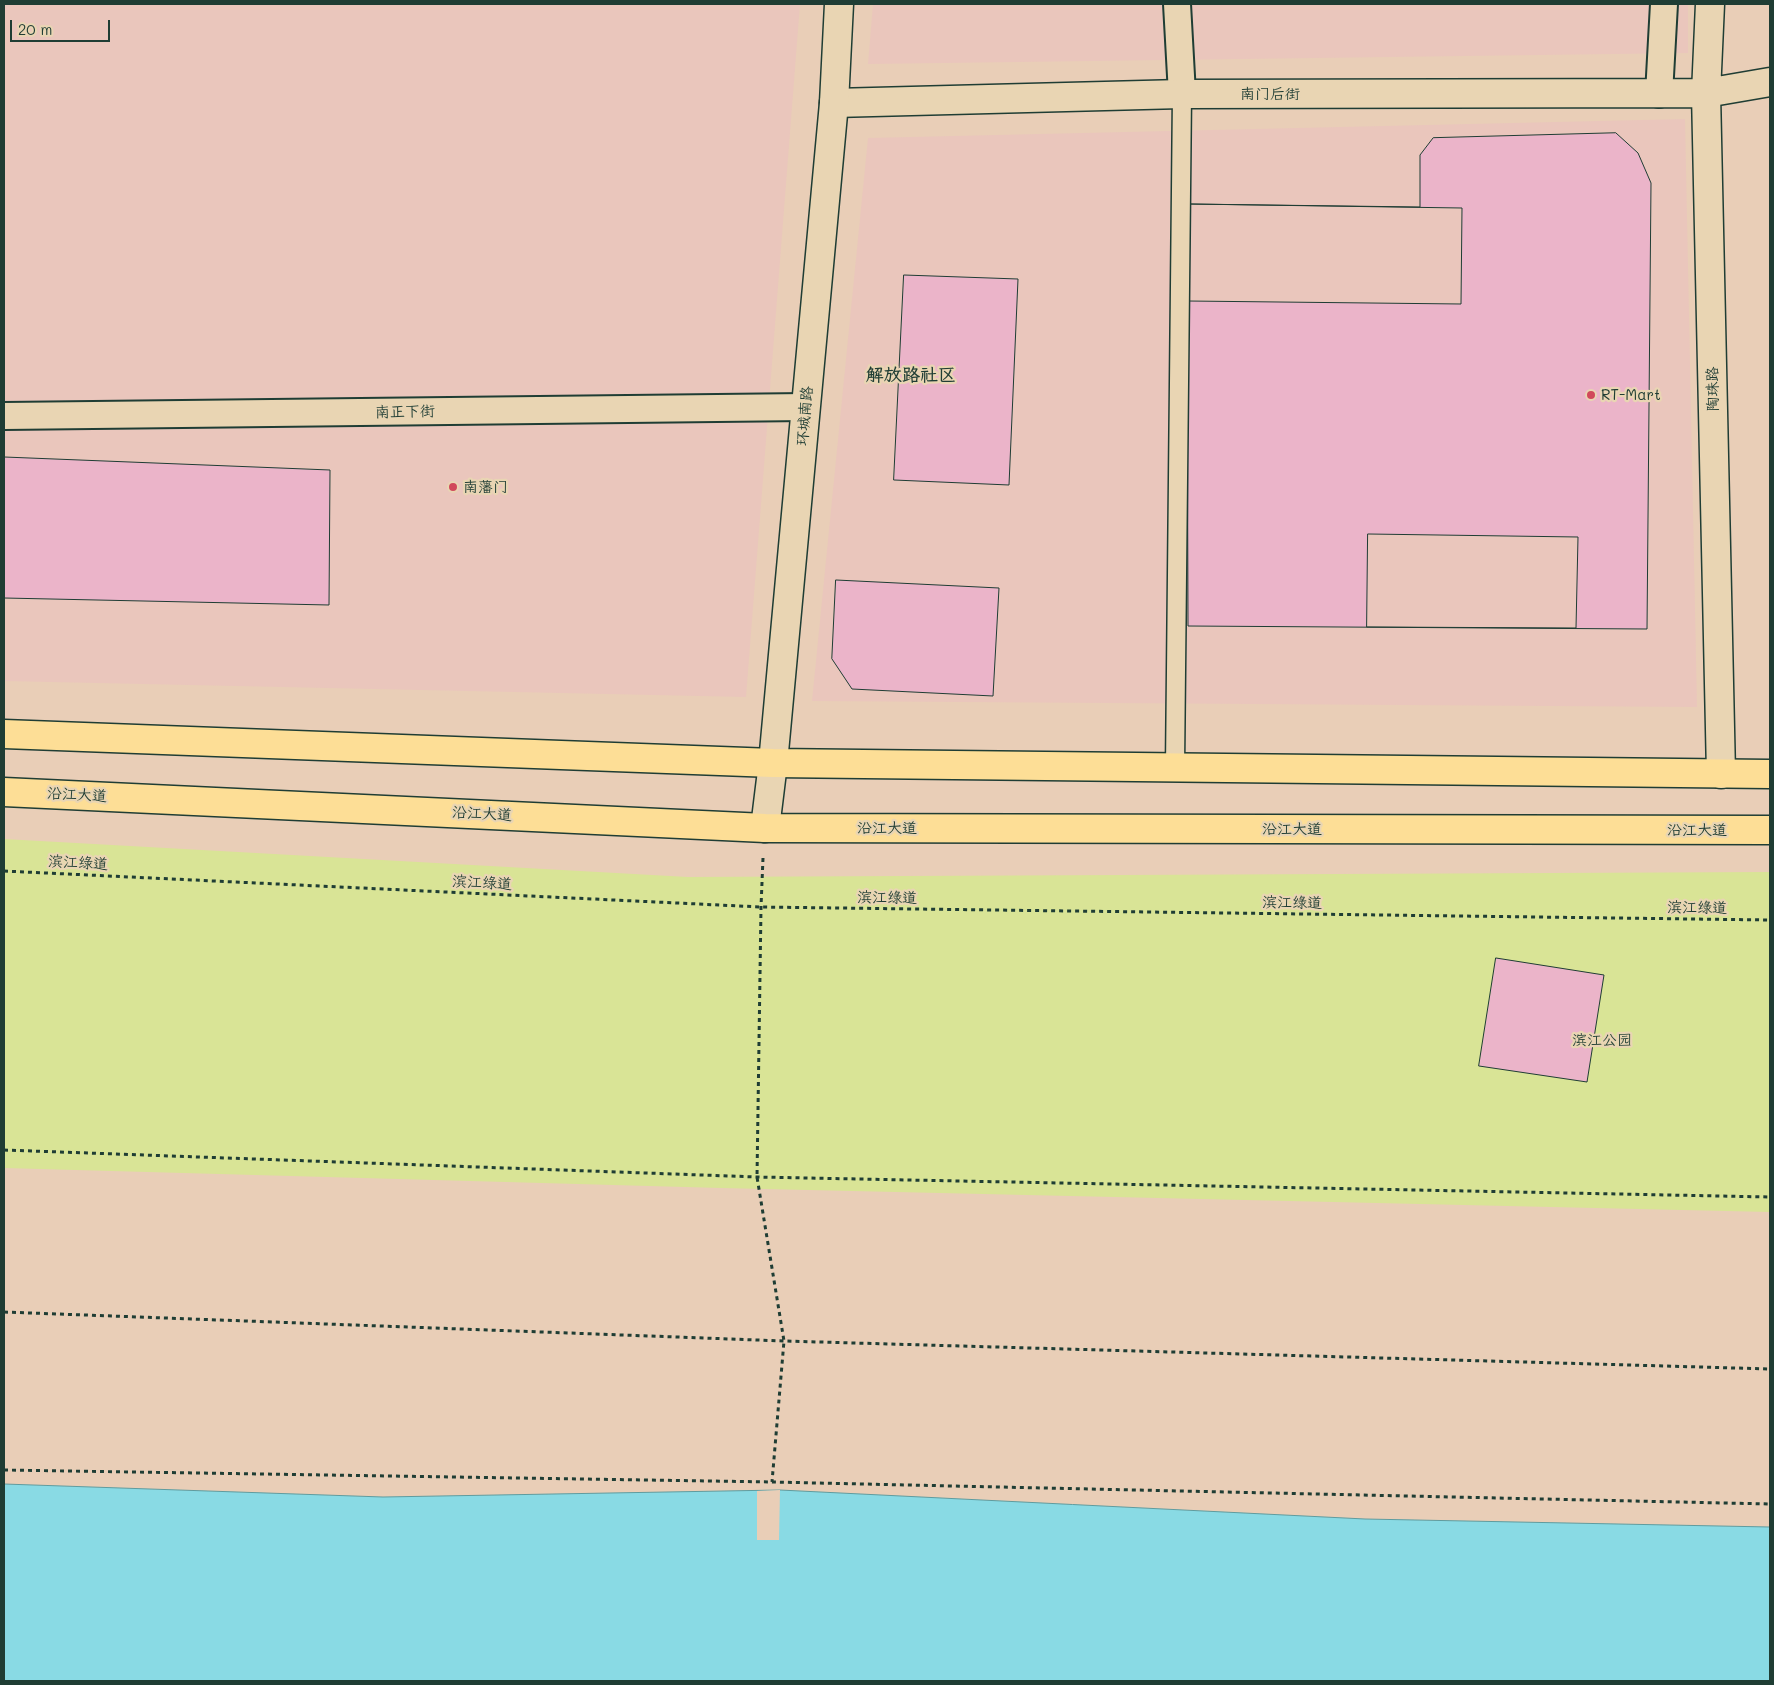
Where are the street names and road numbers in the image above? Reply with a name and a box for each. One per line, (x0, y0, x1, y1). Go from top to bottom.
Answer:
street label: 南门后街 (1240, 85, 1300, 103)
street label: 陶珠路 (1704, 366, 1722, 412)
street label: 环城南路 (793, 385, 817, 447)
street label: 南正下街 (375, 402, 435, 422)
street label: 沿江大道 (47, 784, 107, 806)
street label: 沿江大道 (452, 803, 512, 825)
street label: 沿江大道 (857, 819, 917, 837)
street label: 沿江大道 (1262, 820, 1322, 838)
street label: 沿江大道 (1667, 821, 1727, 839)
street label: 滨江绿道 (48, 852, 108, 874)
street label: 滨江绿道 (452, 872, 512, 894)
street label: 滨江绿道 (857, 888, 917, 908)
street label: 滨江绿道 (1262, 893, 1322, 913)
street label: 滨江绿道 (1667, 898, 1727, 918)

